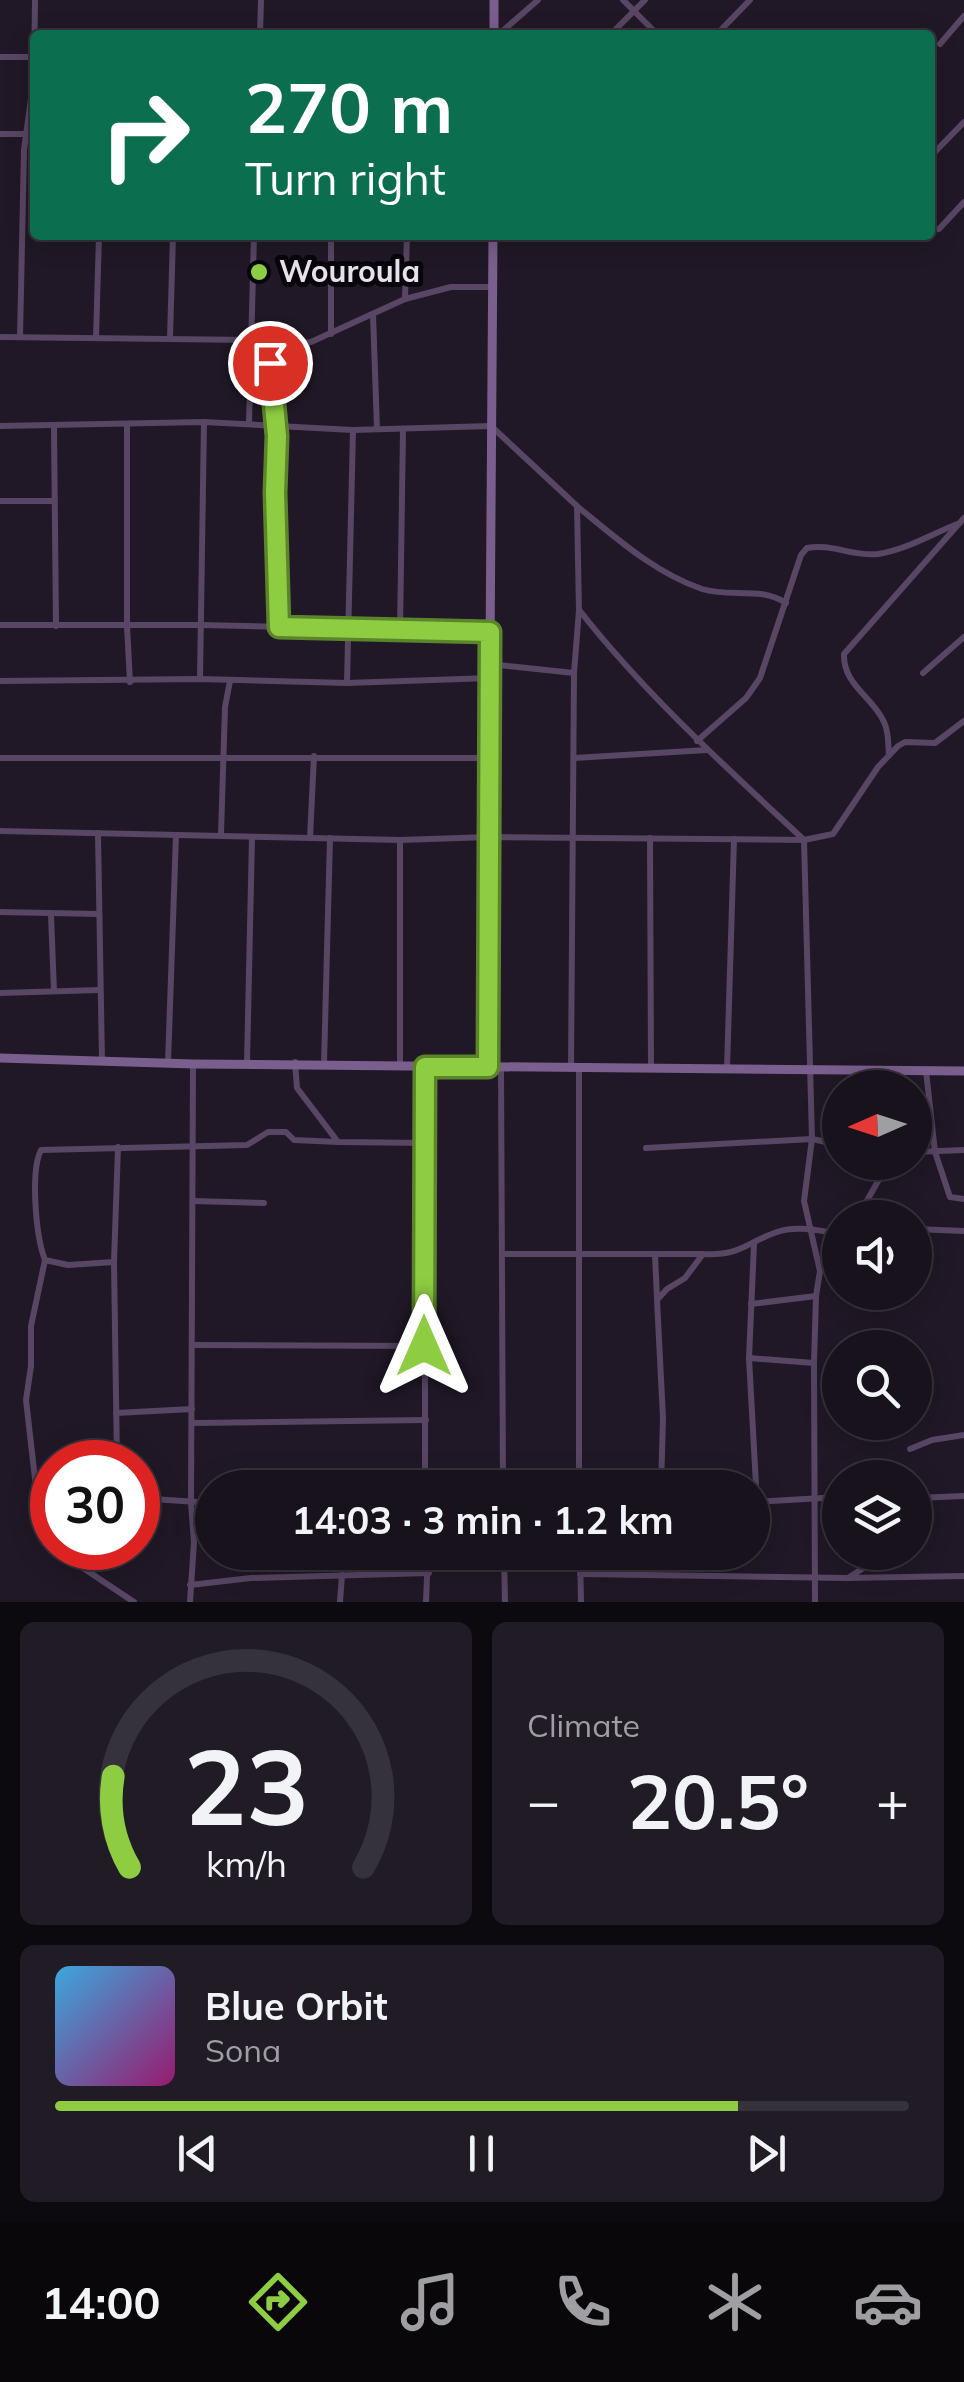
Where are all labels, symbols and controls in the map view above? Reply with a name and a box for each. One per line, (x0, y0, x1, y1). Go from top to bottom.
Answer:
text: 270 m (245, 63, 453, 151)
icon: right (80, 70, 210, 200)
text: Turn right (245, 150, 446, 206)
place label: Wouroula (279, 252, 420, 290)
marker: Wouroula (248, 261, 270, 283)
pin (228, 321, 313, 406)
icon: arrive (243, 336, 298, 391)
north arrow (822, 1070, 932, 1180)
map controls (822, 1070, 932, 1570)
button: sound (822, 1200, 932, 1310)
position arrow (372, 1294, 476, 1398)
button: search (822, 1330, 932, 1440)
speed limit sign: 30 (30, 1440, 160, 1570)
button: layers (822, 1460, 932, 1570)
text: 14:03 · 3 min · 1.2 km (291, 1496, 674, 1544)
text: Climate (527, 1705, 640, 1745)
text: 23 (184, 1720, 308, 1851)
text: 20.5° (627, 1754, 809, 1848)
text: − (527, 1766, 560, 1835)
text: + (876, 1766, 909, 1835)
text: km/h (206, 1841, 286, 1886)
text: Blue Orbit (205, 1982, 388, 2030)
text: Sona (205, 2030, 281, 2070)
icon: previous (170, 2126, 225, 2181)
icon: pause (454, 2126, 509, 2181)
icon: next (739, 2126, 794, 2181)
icon: directions (243, 2267, 313, 2337)
icon: music (395, 2267, 465, 2337)
icon: phone (548, 2267, 618, 2337)
icon: climate (700, 2267, 770, 2337)
icon: car (853, 2267, 923, 2337)
text: 14:00 (41, 2274, 160, 2330)

